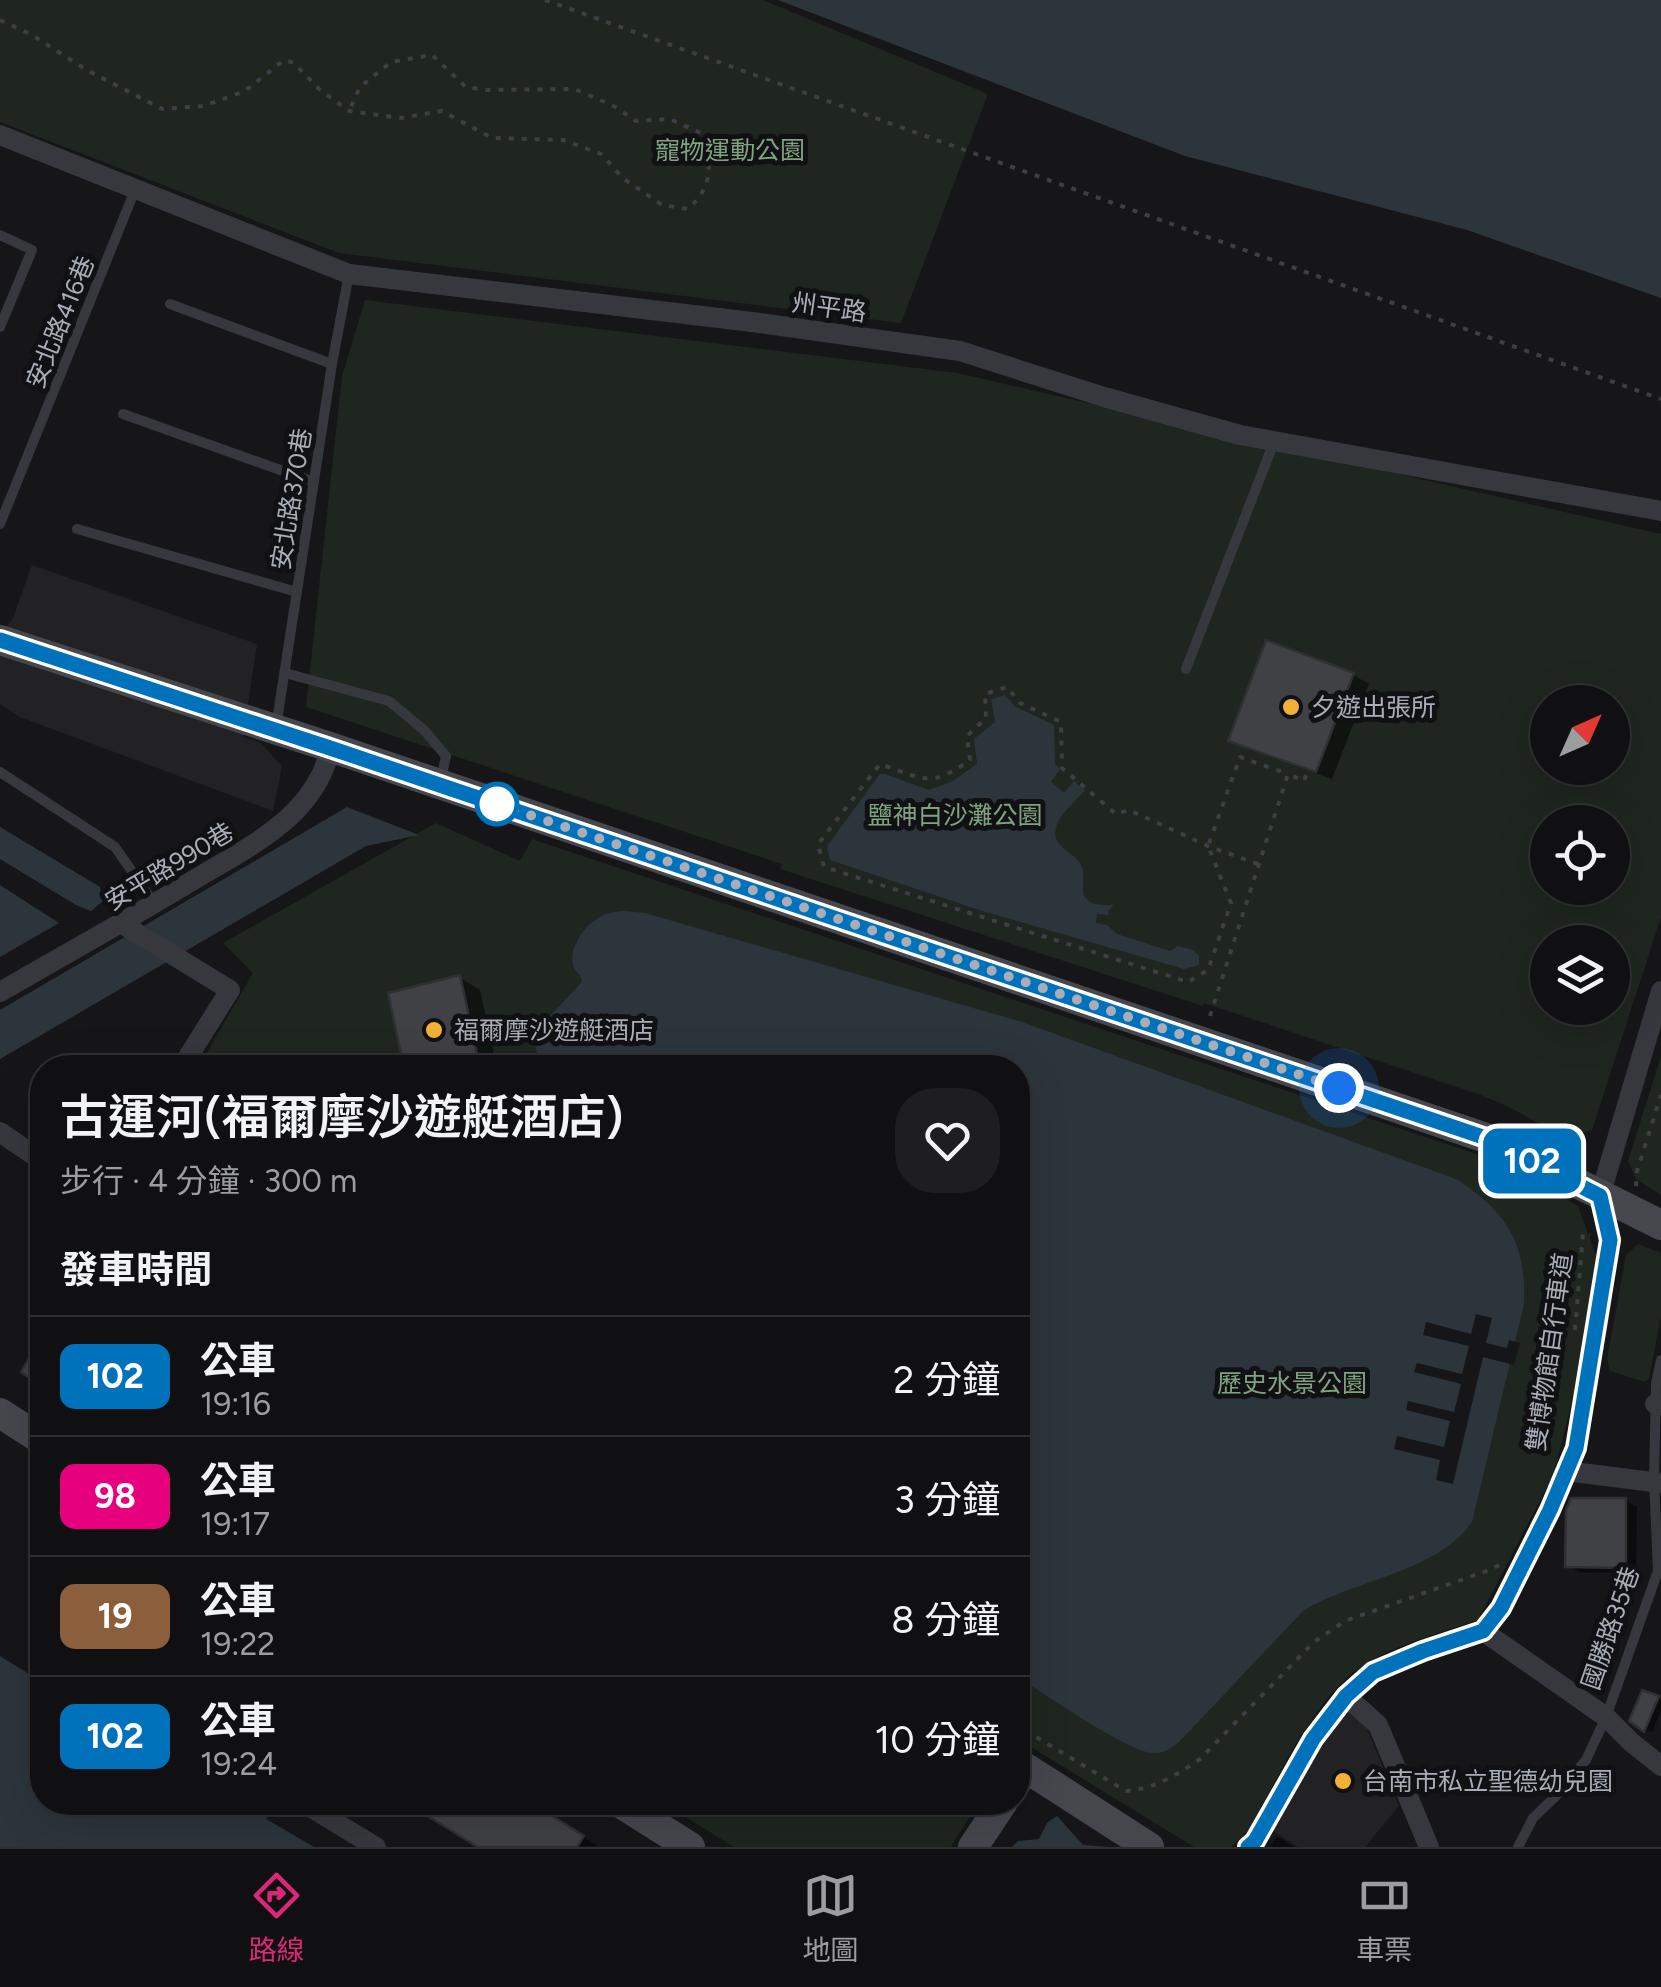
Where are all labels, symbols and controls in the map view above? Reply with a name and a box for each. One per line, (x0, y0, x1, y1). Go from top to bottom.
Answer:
park label: 寵物運動公園 (655, 135, 805, 165)
street label: 安北路416巷 (20, 251, 100, 393)
street label: 州平路 (790, 287, 868, 327)
street label: 安北路370巷 (265, 426, 317, 572)
north arrow (1530, 685, 1630, 785)
map controls (1530, 685, 1630, 1025)
place label: 夕遊出張所 (1311, 692, 1436, 722)
marker: 夕遊出張所 (1280, 696, 1302, 718)
unlabelled marker (476, 783, 518, 825)
park label: 鹽神白沙灘公園 (867, 800, 1043, 830)
button: locate (1530, 805, 1630, 905)
street label: 安平路990巷 (99, 816, 239, 916)
button: layers (1530, 925, 1630, 1025)
place label: 福爾摩沙遊艇酒店 (454, 1015, 654, 1045)
marker: 福爾摩沙遊艇酒店 (423, 1019, 445, 1041)
your location (1314, 1063, 1364, 1113)
text: 古運河(福爾摩沙遊艇酒店) (60, 1088, 624, 1146)
button: heart (895, 1088, 1000, 1193)
line badge: 102 (1474, 1128, 1590, 1194)
text: 102 (1503, 1140, 1561, 1182)
text: 步行 · 4 分鐘 · 300 m (60, 1162, 357, 1200)
text: 發車時間 (60, 1247, 212, 1293)
street label: 雙博物館自行車道 (1520, 1251, 1578, 1453)
text: 公車 (200, 1338, 276, 1384)
text: 102 (86, 1355, 144, 1397)
text: 2 分鐘 (893, 1357, 1000, 1403)
park label: 歷史水景公園 (1217, 1368, 1367, 1398)
text: 19:16 (200, 1385, 271, 1423)
text: 公車 (200, 1458, 276, 1504)
text: 98 (94, 1475, 136, 1517)
text: 3 分鐘 (894, 1477, 1000, 1523)
text: 19:17 (200, 1505, 270, 1543)
street label: 國勝路35巷 (1575, 1563, 1645, 1693)
text: 公車 (200, 1578, 276, 1624)
text: 19 (97, 1595, 133, 1637)
text: 8 分鐘 (891, 1597, 1000, 1643)
text: 19:22 (200, 1625, 275, 1663)
text: 公車 (200, 1698, 276, 1744)
text: 102 (86, 1715, 144, 1757)
text: 10 分鐘 (875, 1717, 1000, 1763)
text: 19:24 (200, 1745, 277, 1783)
place label: 台南市私立聖德幼兒園 (1363, 1766, 1613, 1796)
marker: 台南市私立聖德幼兒園 (1332, 1770, 1354, 1792)
tab: 路線 (249, 1868, 305, 1968)
tab: 地圖 (802, 1868, 858, 1968)
tab: 車票 (1356, 1868, 1412, 1968)

